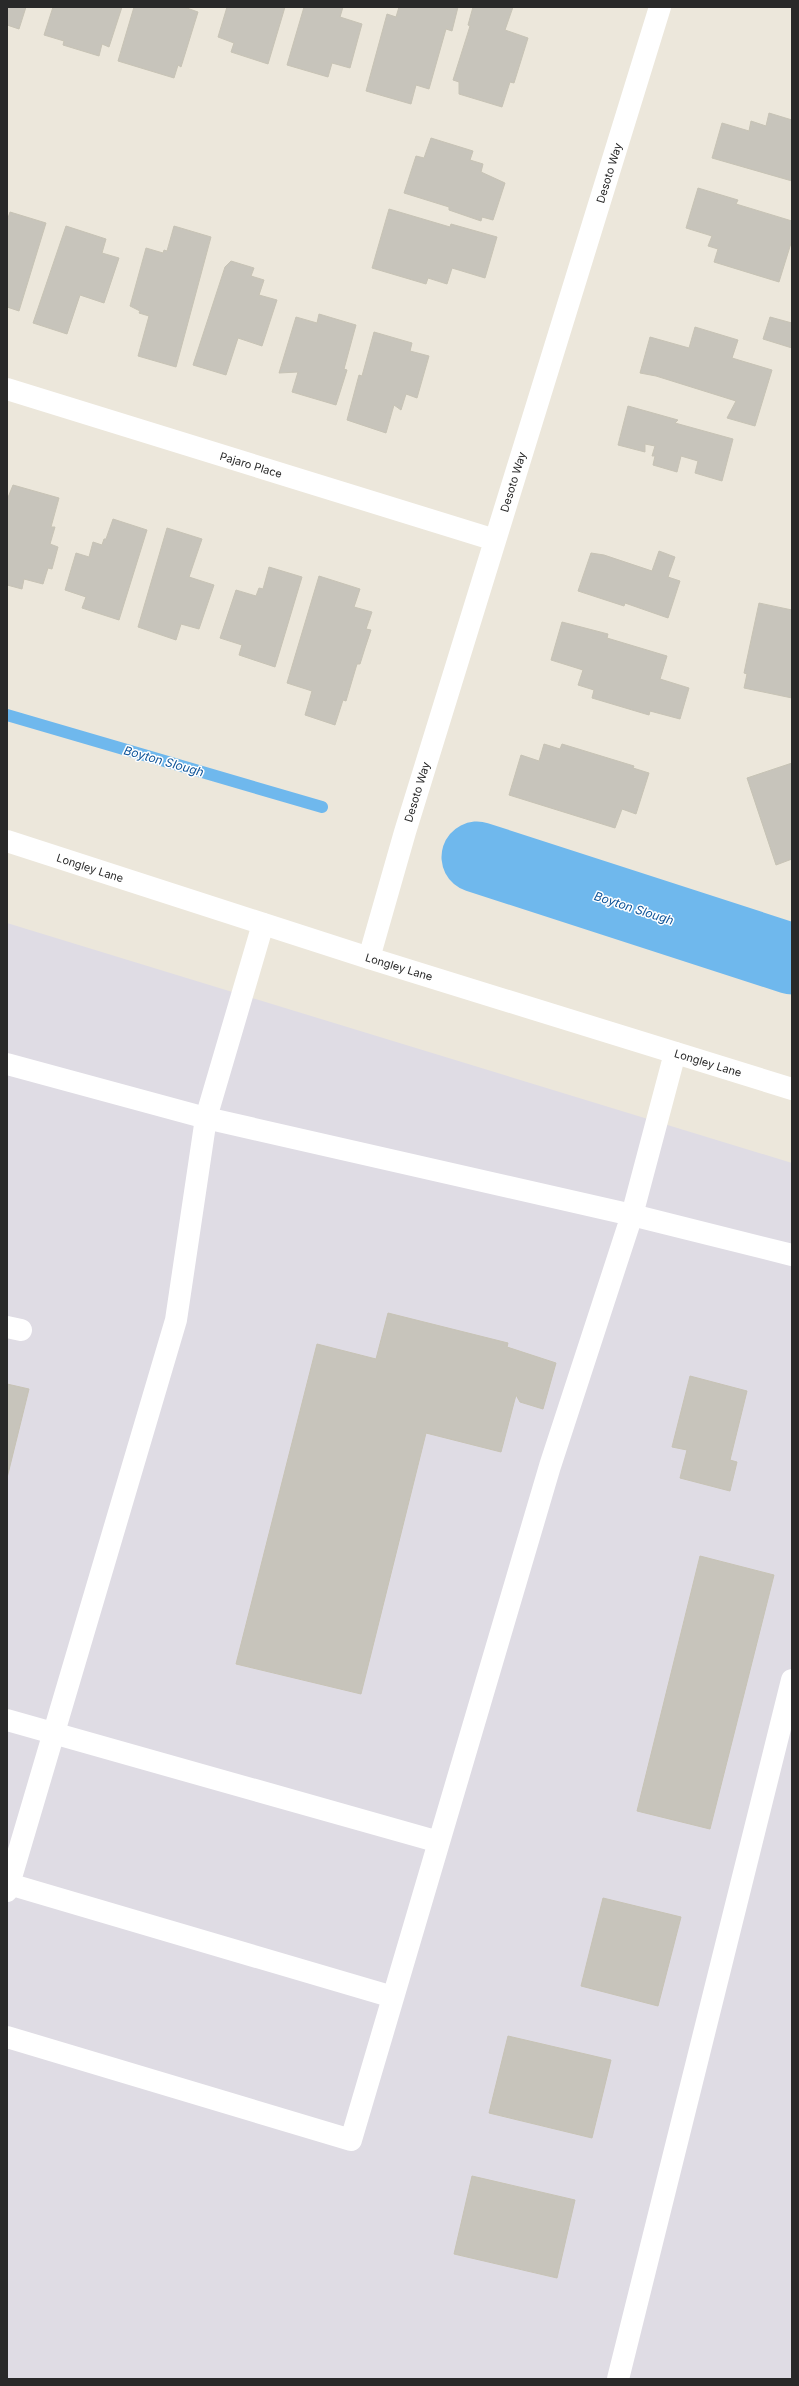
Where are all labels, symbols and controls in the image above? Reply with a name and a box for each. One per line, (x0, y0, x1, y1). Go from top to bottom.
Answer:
street label: Desoto Way (593, 141, 625, 205)
street label: Pajaro Place (218, 449, 284, 481)
street label: Desoto Way (497, 450, 529, 514)
water label: Boyton Slough (122, 742, 206, 780)
street label: Desoto Way (401, 760, 433, 824)
street label: Longley Lane (55, 851, 125, 885)
water label: Boyton Slough (592, 888, 676, 928)
street label: Longley Lane (364, 950, 434, 984)
street label: Longley Lane (673, 1046, 743, 1080)

